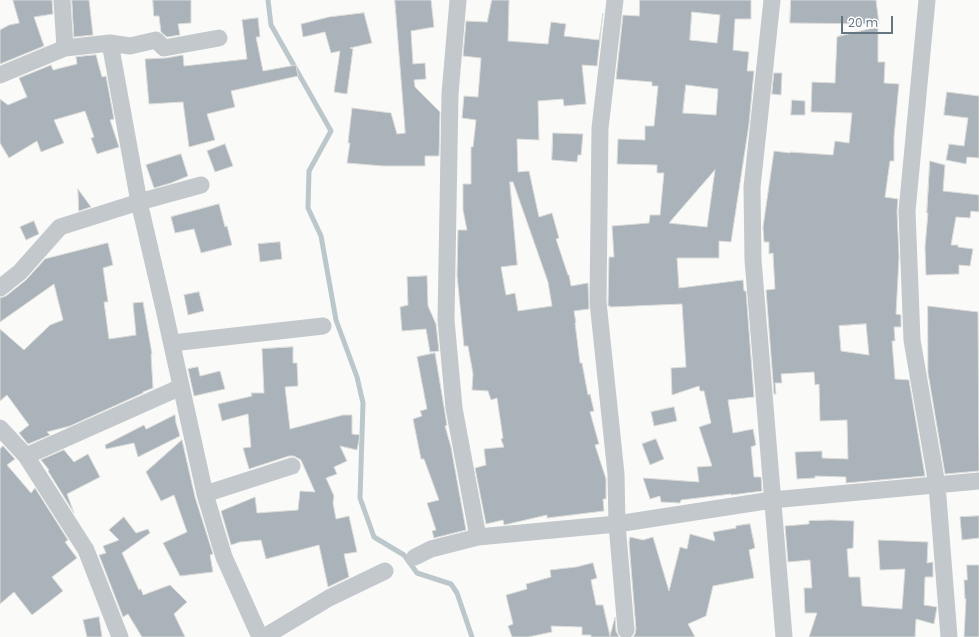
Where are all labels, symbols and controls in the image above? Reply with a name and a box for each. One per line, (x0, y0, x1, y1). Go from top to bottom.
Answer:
scale bar (843, 8, 895, 34)
text: 20 m (848, 14, 878, 31)

